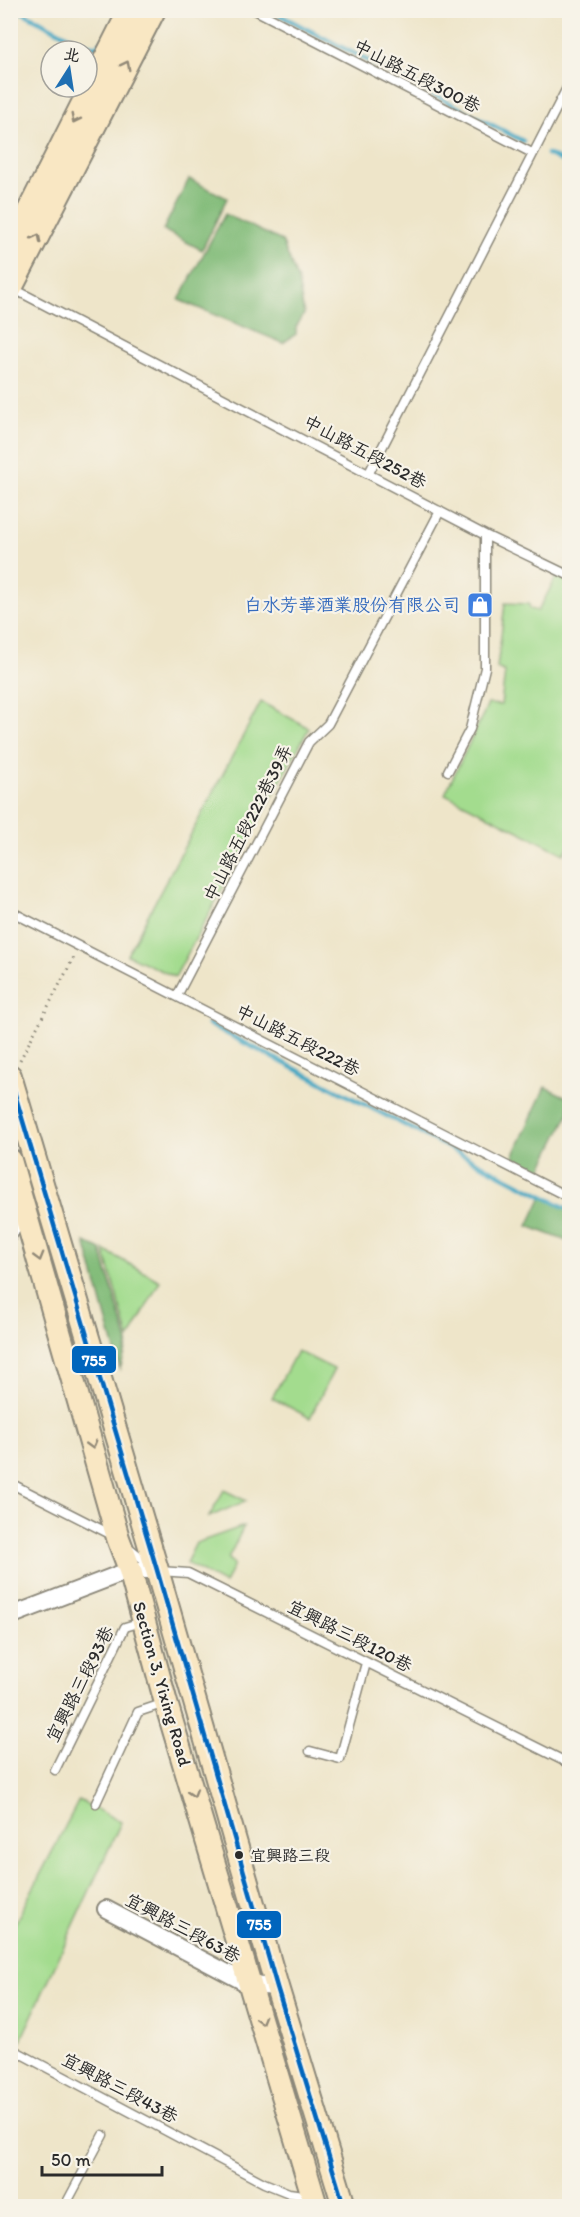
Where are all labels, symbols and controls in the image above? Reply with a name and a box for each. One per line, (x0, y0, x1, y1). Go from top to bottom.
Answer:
street label: 中山路五段300巷 (350, 34, 484, 118)
north arrow (39, 39, 99, 99)
text: 北 (62, 44, 82, 66)
one-way arrow (119, 60, 131, 71)
one-way arrow (71, 113, 83, 124)
one-way arrow (30, 234, 41, 244)
street label: 中山路五段252巷 (300, 410, 430, 494)
shop icon: 白水芳華酒業股份有限公司 (465, 590, 495, 620)
place label: 白水芳華酒業股份有限公司 (244, 594, 460, 616)
street label: 中山路五段222巷39弄 (199, 741, 297, 905)
street label: 中山路五段222巷 (232, 999, 364, 1081)
one-way arrow (31, 1252, 44, 1262)
line badge: 755 (71, 1345, 117, 1374)
text: 755 (81, 1351, 107, 1370)
one-way arrow (84, 1440, 97, 1450)
street label: 宜興路三段120巷 (284, 1595, 416, 1677)
street label: Section 3, Yixing Road (128, 1599, 196, 1769)
street label: 宜興路三段93巷 (41, 1622, 119, 1746)
one-way arrow (186, 1787, 198, 1798)
place label: 宜興路三段 (250, 1846, 330, 1865)
marker: 宜興路三段 (233, 1849, 245, 1861)
street label: 宜興路三段63巷 (122, 1888, 244, 1968)
line badge: 755 (236, 1910, 282, 1939)
text: 755 (246, 1915, 272, 1934)
one-way arrow (254, 2014, 266, 2025)
street label: 宜興路三段43巷 (58, 2048, 182, 2128)
scale bar (42, 2139, 162, 2177)
text: 50 m (51, 2149, 91, 2171)

